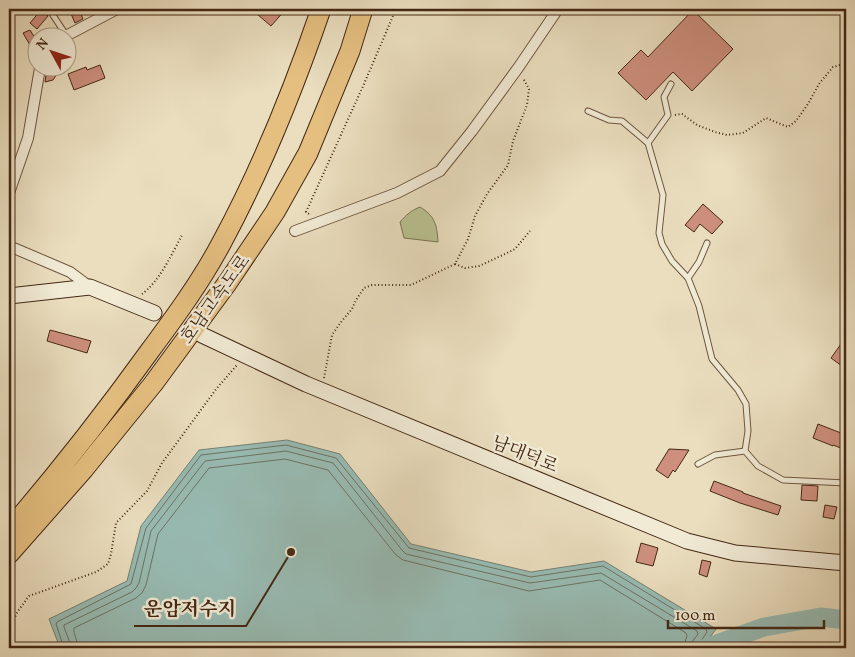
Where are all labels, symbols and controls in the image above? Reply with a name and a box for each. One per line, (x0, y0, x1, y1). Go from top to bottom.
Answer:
north arrow (28, 28, 78, 78)
text: N (33, 35, 54, 55)
street label: 호남고속도로 (175, 250, 257, 349)
street label: 남대덕로 (488, 431, 561, 480)
callout: 운암저수지 (134, 592, 246, 626)
text: 운암저수지 (144, 597, 236, 623)
scale bar (668, 597, 824, 629)
text: 100 m (675, 606, 715, 627)

